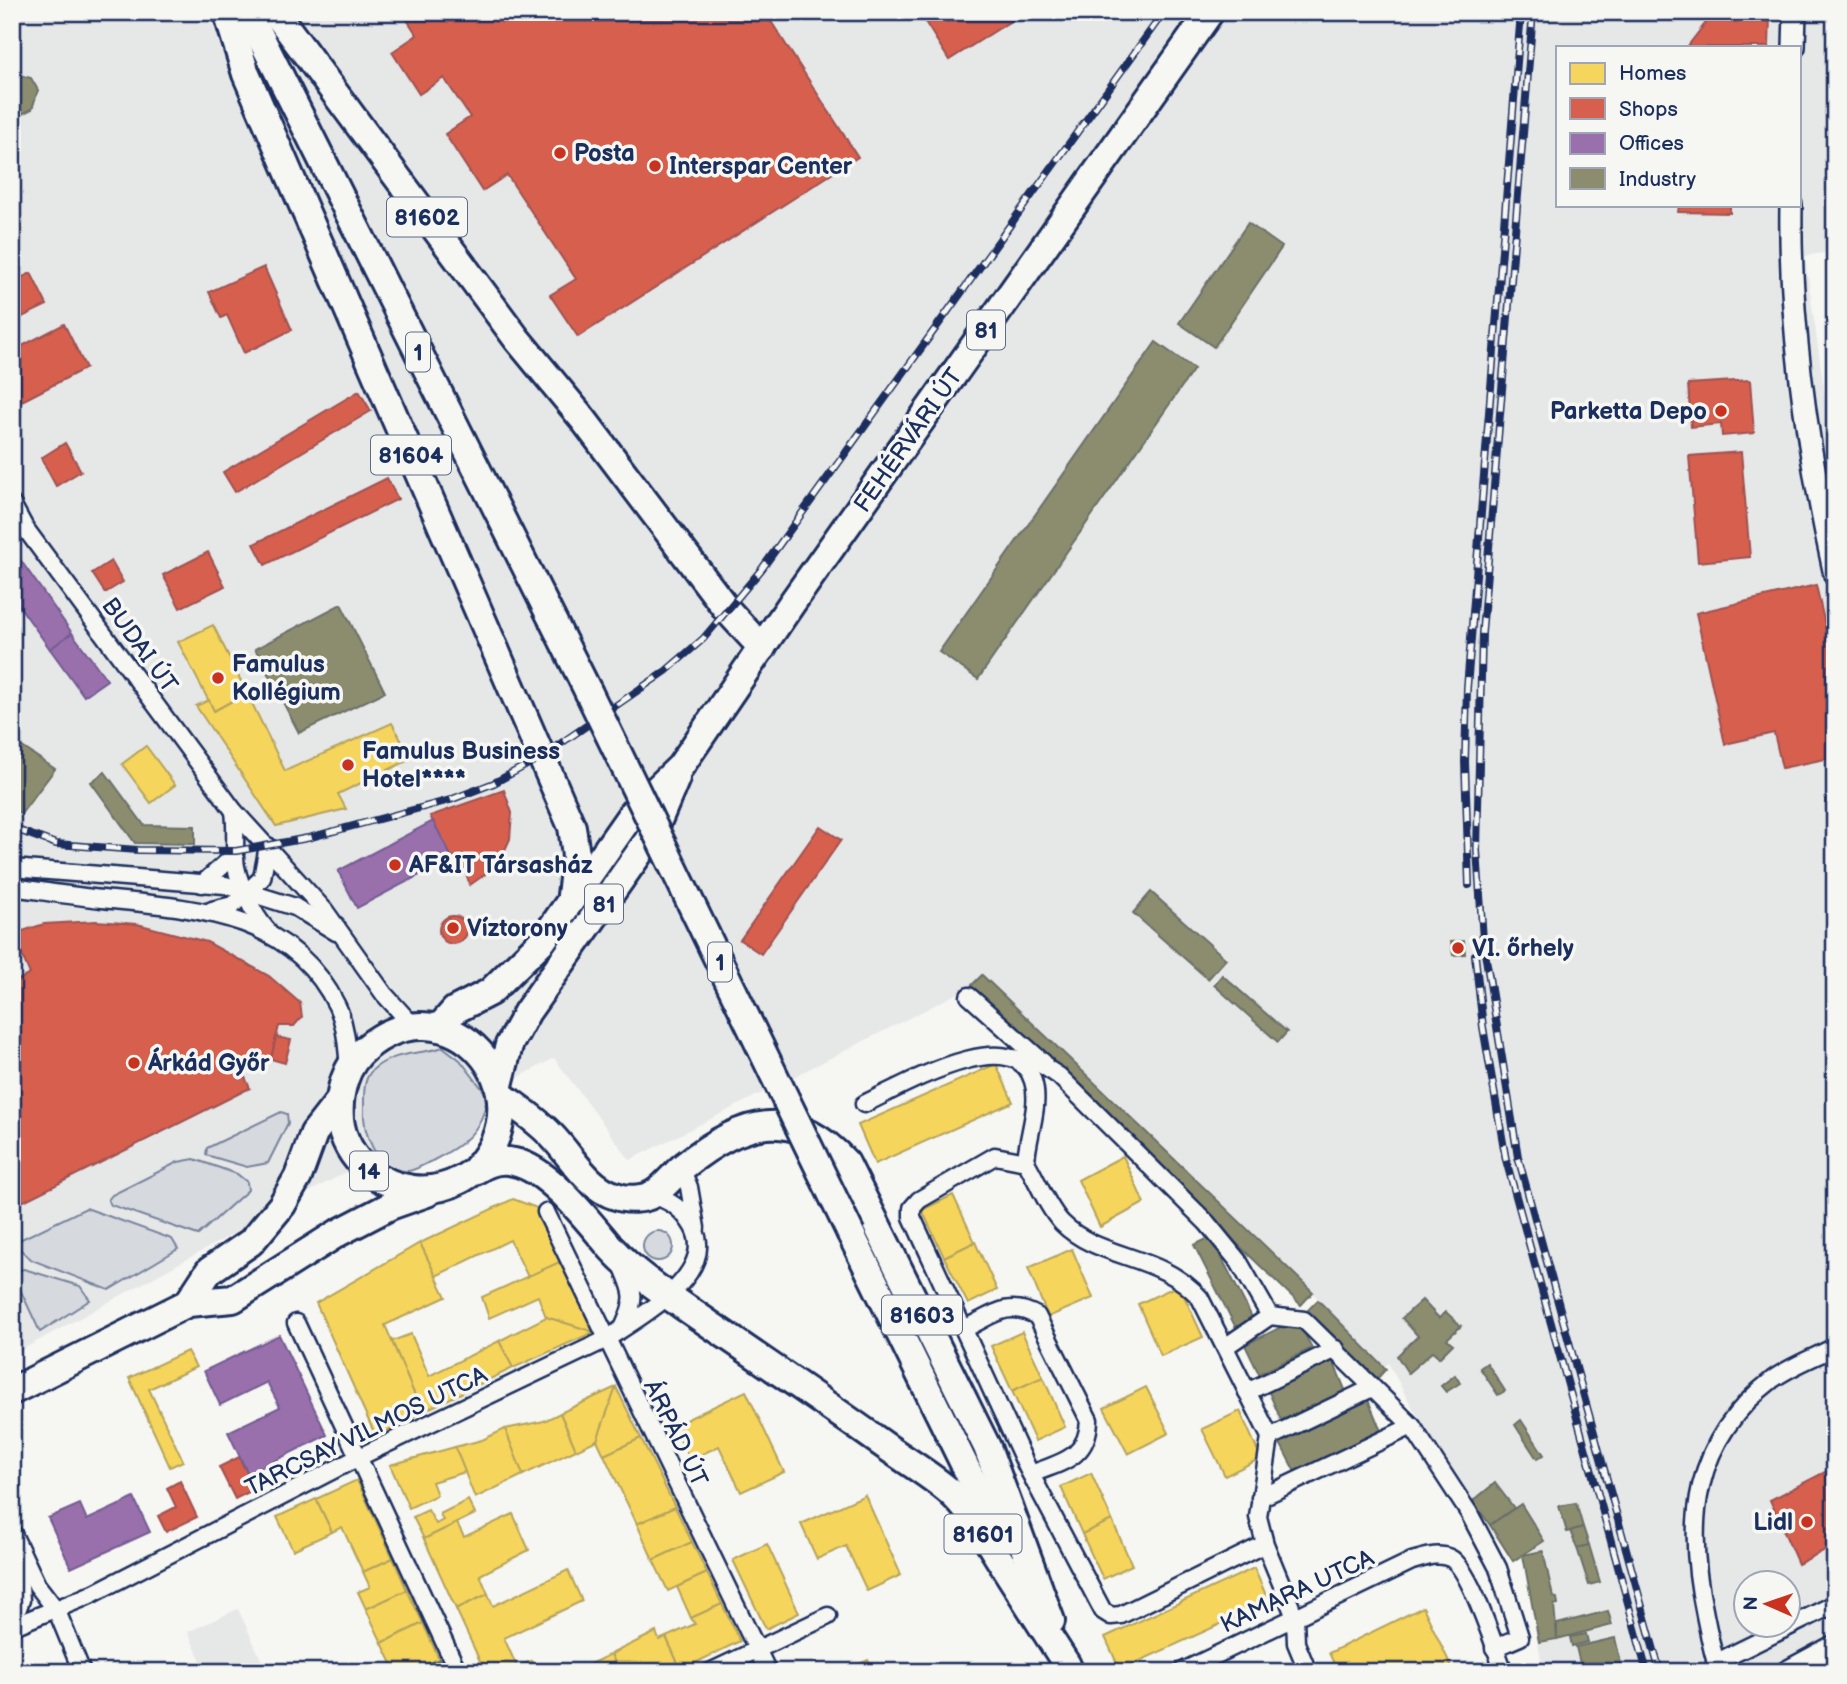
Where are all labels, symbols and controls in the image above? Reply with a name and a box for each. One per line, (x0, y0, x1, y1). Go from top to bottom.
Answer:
legend (1556, 46, 1801, 206)
text: Homes (1619, 61, 1687, 86)
text: Shops (1619, 97, 1678, 122)
text: Offices (1619, 131, 1684, 156)
place label: Posta (574, 139, 635, 168)
marker: Posta (552, 145, 568, 161)
place label: Interspar Center (669, 152, 853, 181)
marker: Interspar Center (647, 158, 663, 174)
text: Industry (1619, 167, 1697, 192)
road number: 81602 (387, 198, 467, 236)
road number: 81 (967, 310, 1005, 350)
road number: 1 (406, 332, 430, 372)
street label: FEHÉRVÁRI ÚT (847, 361, 969, 518)
place label: Parketta Depo (1550, 397, 1707, 426)
marker: Parketta Depo (1713, 403, 1729, 419)
road number: 81604 (371, 436, 451, 475)
street label: BUDAI ÚT (95, 591, 185, 699)
place label: Famulus Kollégium (232, 650, 341, 707)
marker: Famulus Kollégium (210, 670, 226, 686)
place label: Famulus Business Hotel**** (362, 737, 560, 794)
marker: Famulus Business Hotel**** (340, 757, 356, 773)
place label: AF&IT Társasház (408, 851, 593, 880)
marker: AF&IT Társasház (387, 857, 403, 873)
road number: 81 (585, 884, 623, 923)
place label: Víztorony (467, 914, 568, 943)
marker: Víztorony (445, 920, 461, 936)
place label: VI. őrhely (1472, 934, 1574, 963)
marker: VI. őrhely (1450, 940, 1466, 956)
road number: 1 (708, 942, 732, 981)
place label: Árkád Győr (147, 1047, 270, 1078)
marker: Árkád Győr (126, 1055, 142, 1071)
road number: 14 (350, 1152, 388, 1190)
road number: 81603 (882, 1296, 962, 1334)
street label: TARCSAY VILMOS UTCA (241, 1360, 492, 1503)
street label: ÁRPÁD ÚT (637, 1375, 715, 1492)
place label: Lidl (1753, 1508, 1793, 1537)
road number: 81601 (944, 1514, 1021, 1554)
marker: Lidl (1799, 1514, 1815, 1530)
street label: KAMARA UTCA (1216, 1543, 1379, 1640)
north arrow (1731, 1568, 1801, 1638)
text: N (1740, 1596, 1763, 1611)

